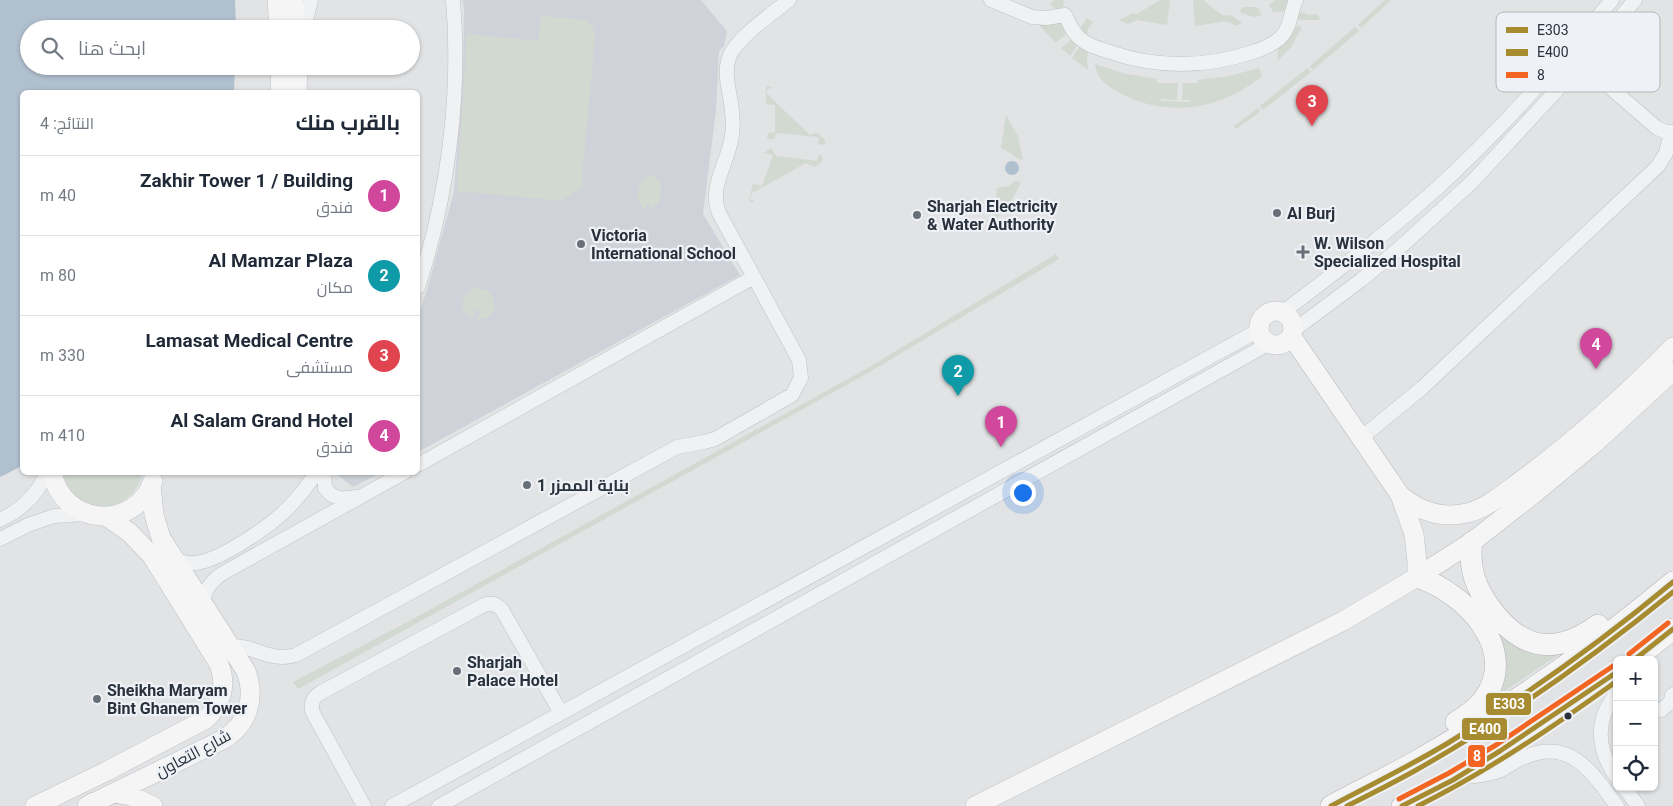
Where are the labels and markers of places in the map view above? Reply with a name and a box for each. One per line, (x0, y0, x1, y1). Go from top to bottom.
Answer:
pin: 3 (1296, 85, 1328, 126)
place label: Sharjah Electricity & Water Authority (927, 197, 1059, 234)
place label: Al Burj (1287, 204, 1335, 223)
marker: Al Burj (1271, 207, 1283, 219)
marker: Sharjah Electricity & Water Authority (911, 209, 923, 221)
place label: Victoria International School (591, 226, 736, 263)
place label: W. Wilson Specialized Hospital (1314, 234, 1461, 271)
marker: Victoria International School (575, 238, 587, 250)
marker: W. Wilson Specialized Hospital (1296, 245, 1310, 259)
pin: 4 (1580, 328, 1612, 369)
pin: 2 (942, 355, 974, 396)
pin: 1 (985, 406, 1017, 447)
place label: بناية الممزر 1 (537, 476, 629, 495)
marker: بناية الممزر 1 (521, 479, 533, 491)
place label: Sharjah Palace Hotel (467, 653, 558, 690)
marker: Sharjah Palace Hotel (451, 665, 463, 677)
place label: Sheikha Maryam Bint Ghanem Tower (107, 681, 247, 718)
marker: Sheikha Maryam Bint Ghanem Tower (91, 693, 103, 705)
unlabelled marker (1563, 711, 1573, 721)

